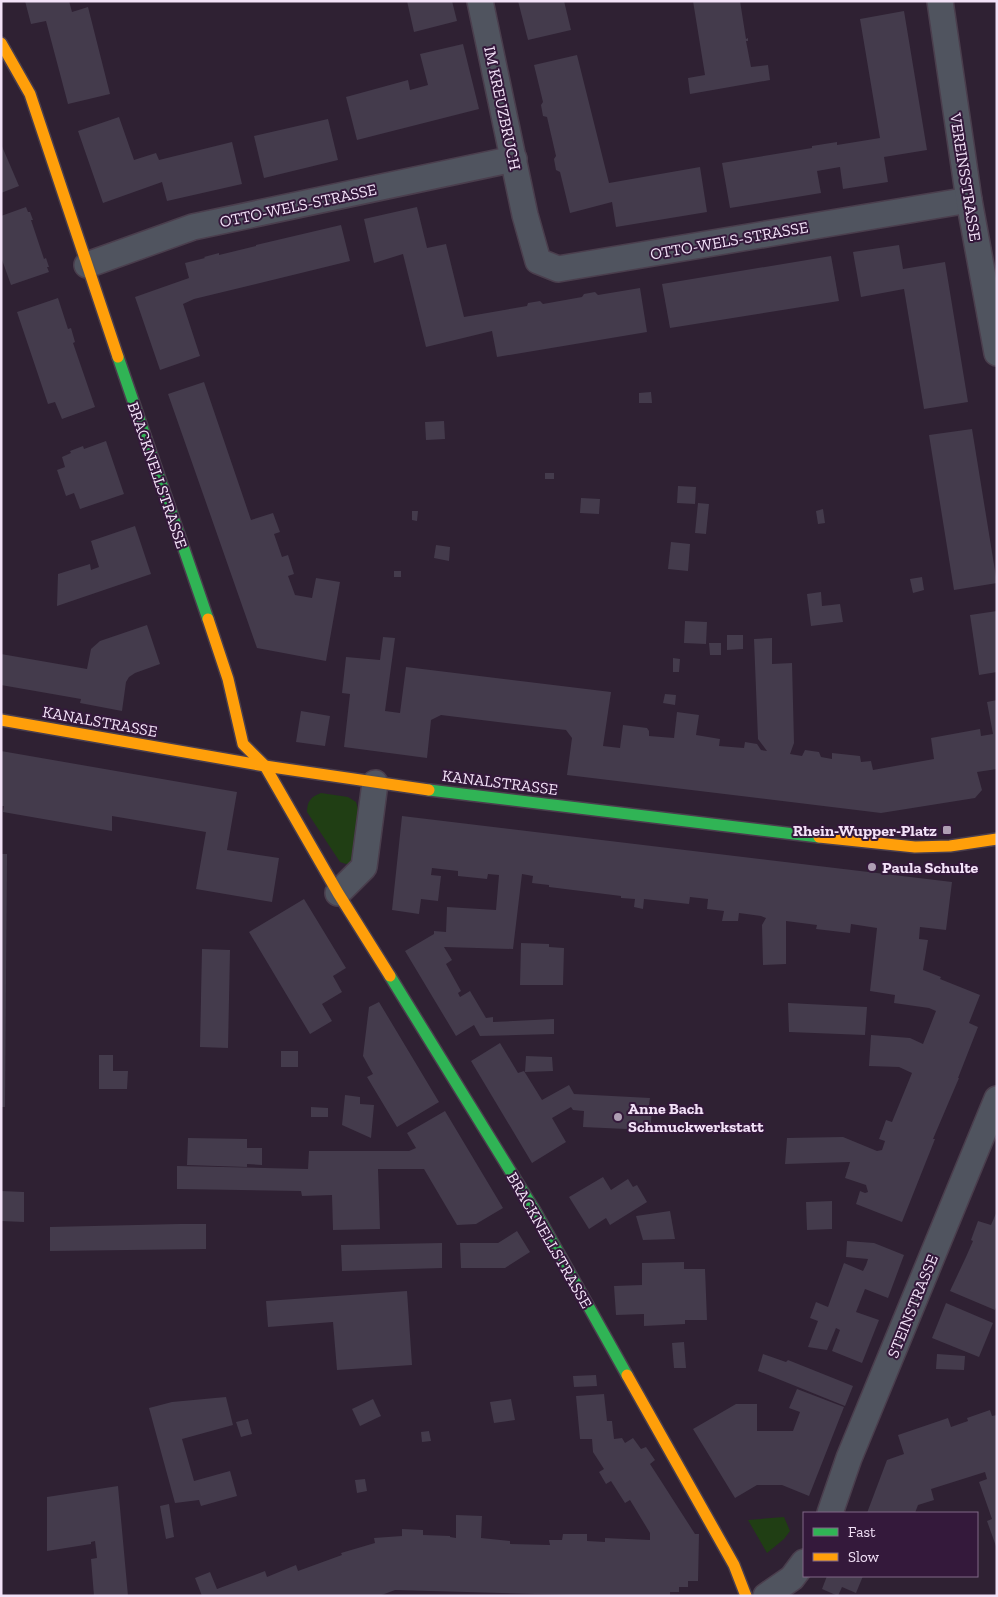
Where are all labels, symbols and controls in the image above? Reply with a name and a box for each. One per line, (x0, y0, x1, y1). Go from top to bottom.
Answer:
street label: IM KREUZBRUCH (480, 44, 525, 172)
street label: VEREINSSTRASSE (946, 111, 985, 243)
street label: OTTO-WELS-STRASSE (218, 180, 378, 231)
street label: OTTO-WELS-STRASSE (649, 217, 810, 264)
street label: BRACKNELLSTRASSE (123, 399, 192, 551)
street label: KANALSTRASSE (41, 702, 159, 741)
street label: KANALSTRASSE (441, 766, 559, 799)
place label: Rhein-Wupper-Platz (793, 821, 937, 840)
marker: Rhein-Wupper-Platz (941, 824, 953, 836)
place label: Paula Schulte (882, 858, 979, 877)
marker: Paula Schulte (866, 861, 878, 873)
place label: Anne Bach Schmuckwerkstatt (628, 1099, 764, 1136)
marker: Anne Bach Schmuckwerkstatt (612, 1111, 624, 1123)
street label: BRACKNELLSTRASSE (503, 1169, 596, 1312)
street label: STEINSTRASSE (883, 1252, 942, 1361)
legend (803, 1512, 978, 1577)
text: Fast (848, 1523, 876, 1541)
text: Slow (848, 1548, 880, 1566)

